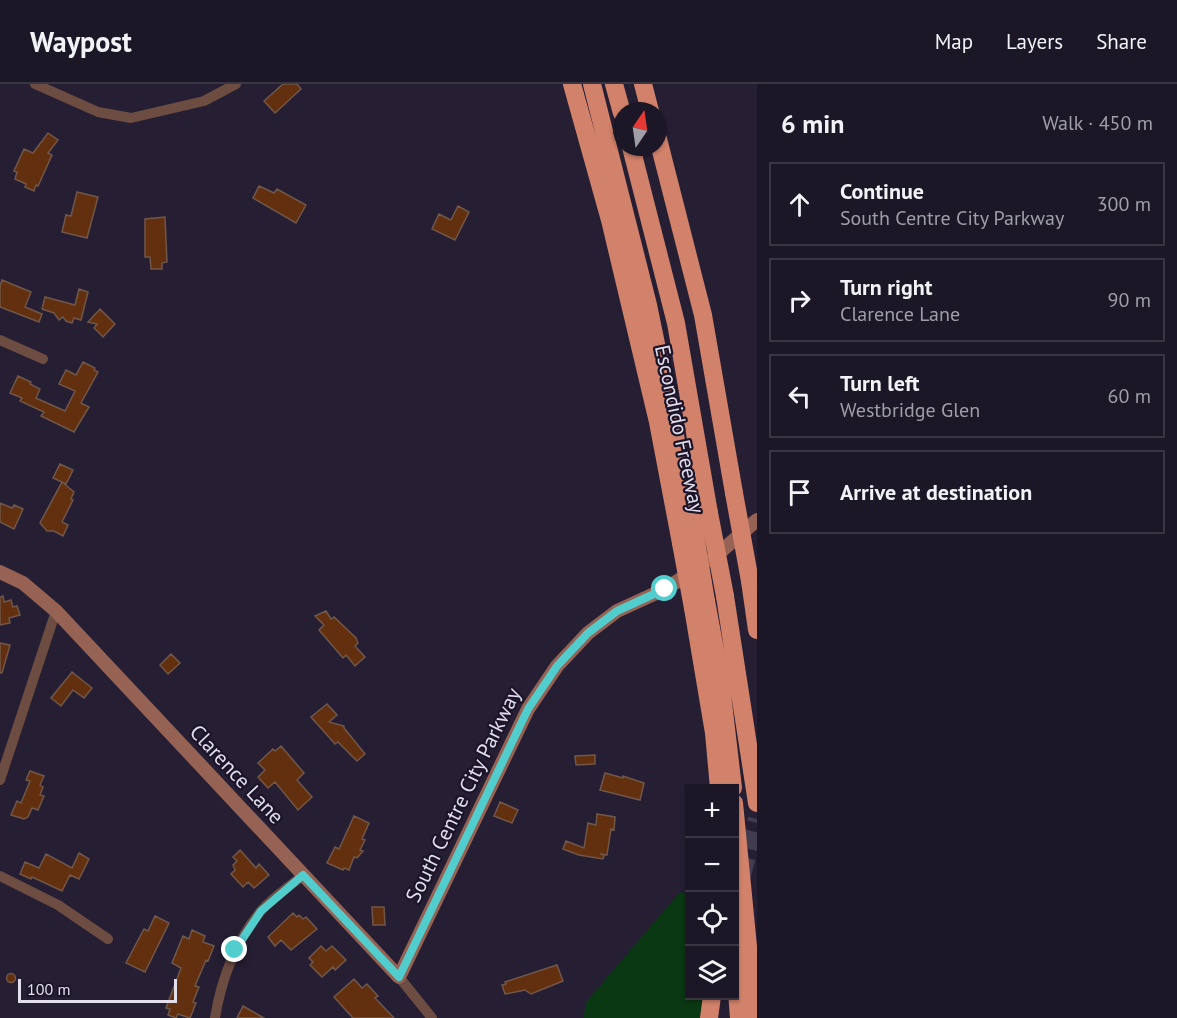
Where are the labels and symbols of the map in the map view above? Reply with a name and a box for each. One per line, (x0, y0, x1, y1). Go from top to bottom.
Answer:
north arrow (613, 102, 667, 156)
street label: Escondido Freeway (649, 342, 711, 516)
route start (651, 575, 677, 601)
street label: South Centre City Parkway (399, 683, 527, 907)
street label: Clarence Lane (184, 719, 290, 829)
route end (221, 936, 247, 962)
scale bar (18, 976, 177, 1004)

